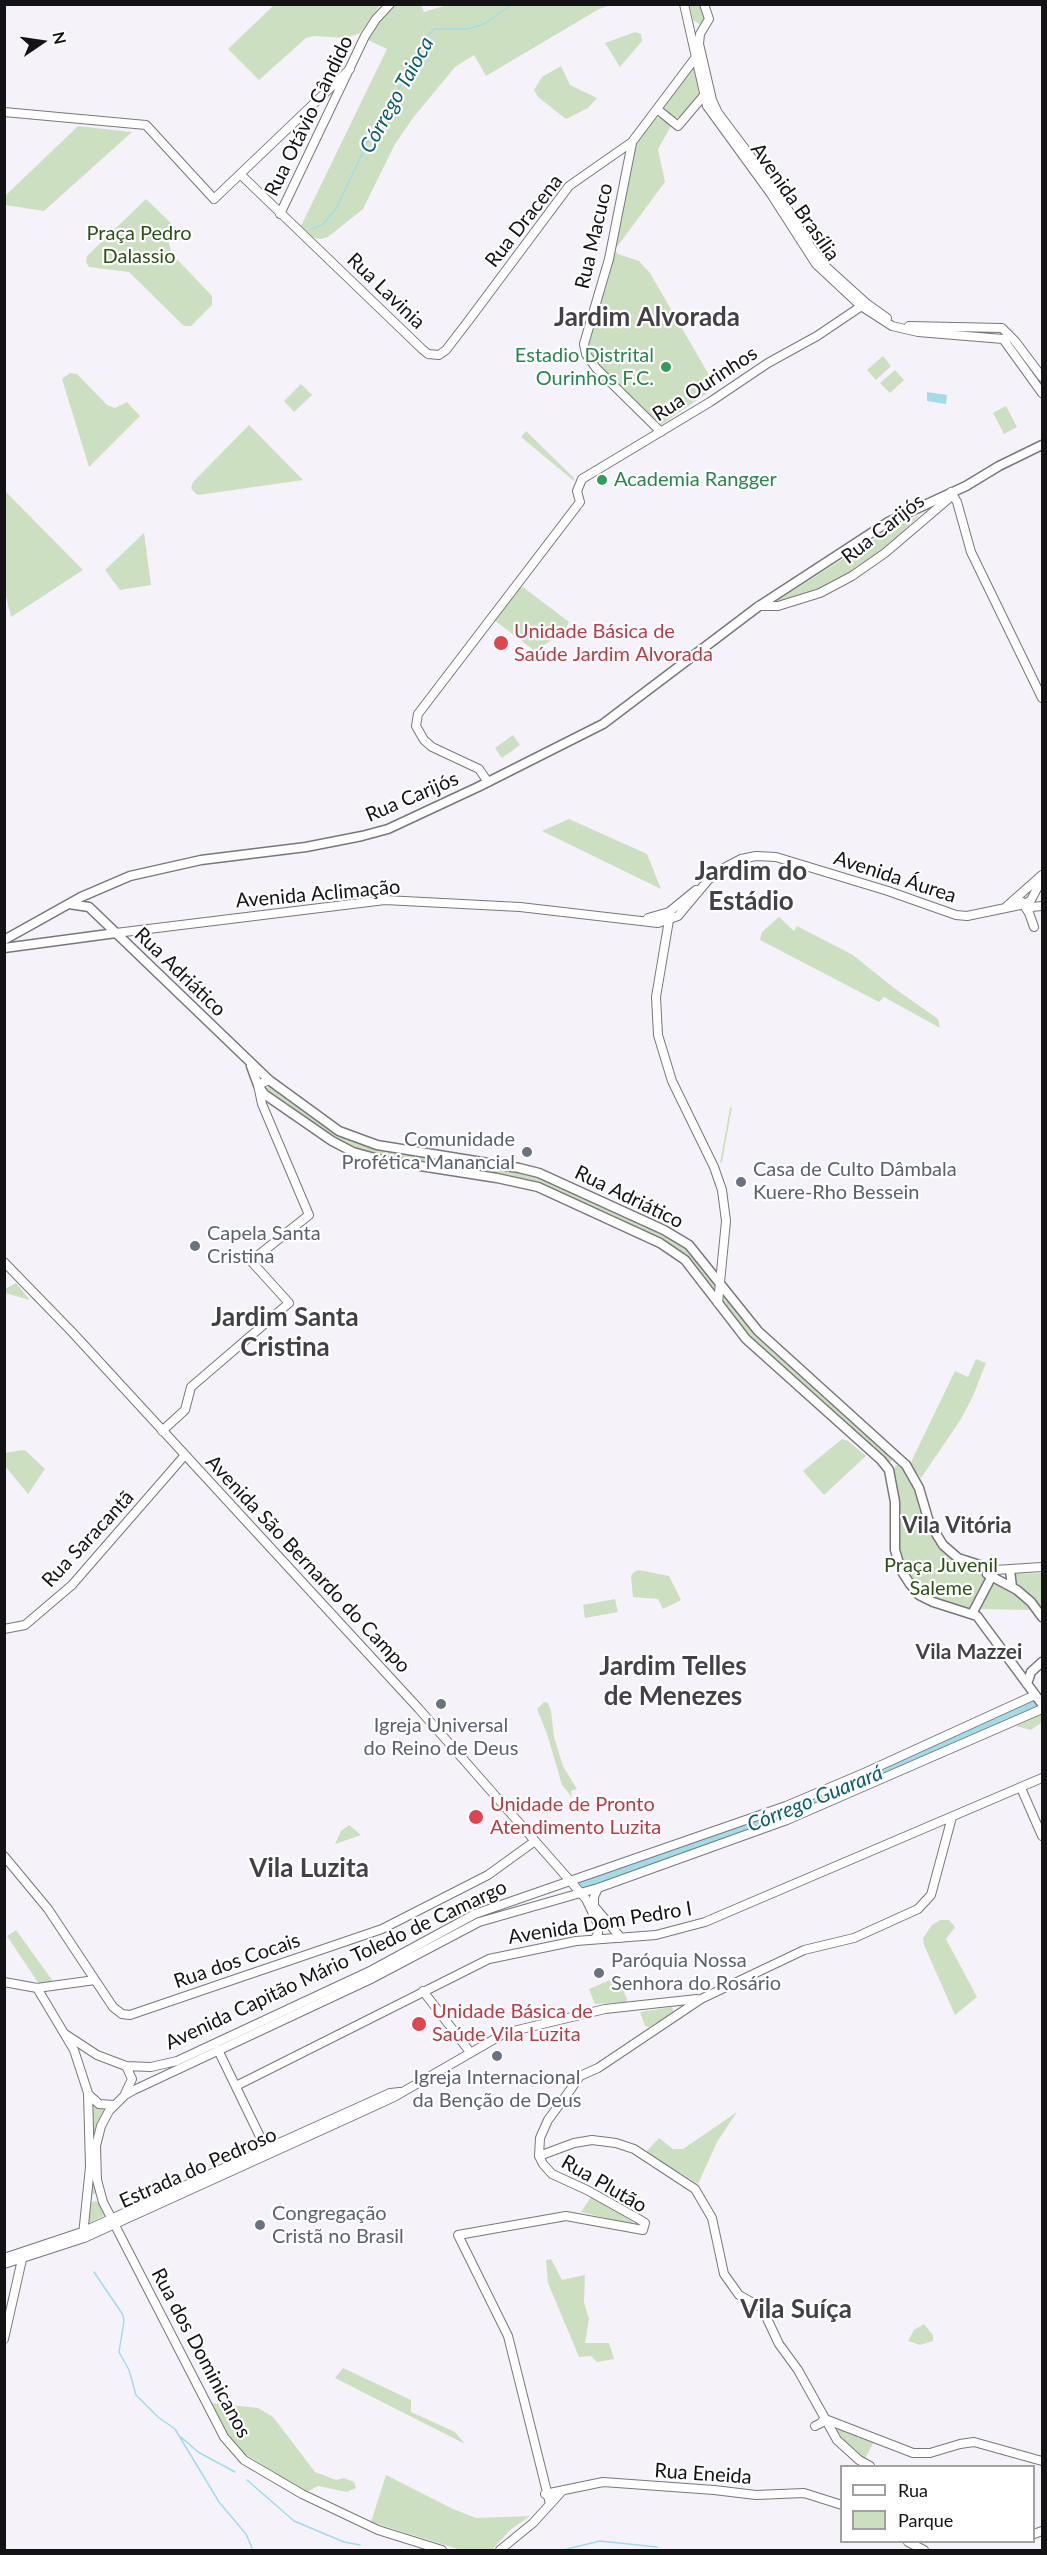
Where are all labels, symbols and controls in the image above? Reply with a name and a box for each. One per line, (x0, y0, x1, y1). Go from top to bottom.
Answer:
north arrow (12, 12, 72, 72)
text: N (49, 30, 71, 46)
street label: Rua Otávio Cândido (260, 32, 358, 200)
water label: Córrego Taioca (355, 32, 439, 158)
street label: Avenida Brasília (745, 138, 845, 266)
street label: Rua Dracena (480, 170, 568, 272)
street label: Rua Macuco (570, 181, 618, 291)
park label: Praça Pedro Dalassio (87, 222, 191, 269)
street label: Rua Lavinia (342, 248, 430, 334)
district label: Jardim Alvorada (554, 302, 740, 334)
street label: Rua Ourinhos (648, 341, 762, 427)
place label: Estadio Distrital Ourinhos F.C. (515, 344, 654, 391)
marker: Estadio Distrital Ourinhos F.C. (659, 360, 673, 374)
place label: Academia Rangger (614, 468, 777, 492)
marker: Academia Rangger (595, 473, 609, 487)
street label: Rua Carijós (837, 489, 929, 569)
place label: Unidade Básica de Saúde Jardim Alvorada (514, 620, 713, 667)
marker: Unidade Básica de Saúde Jardim Alvorada (492, 634, 510, 652)
street label: Rua Carijós (362, 767, 462, 827)
street label: Avenida Áurea (831, 846, 959, 908)
district label: Jardim do Estádio (695, 856, 807, 918)
street label: Avenida Aclimação (235, 875, 401, 913)
street label: Rua Adriático (129, 922, 231, 1022)
place label: Comunidade Profética Manancial (342, 1128, 515, 1175)
marker: Comunidade Profética Manancial (520, 1145, 534, 1159)
place label: Casa de Culto Dâmbala Kuere-Rho Bessein (753, 1158, 957, 1205)
street label: Rua Adriático (571, 1160, 687, 1234)
marker: Casa de Culto Dâmbala Kuere-Rho Bessein (734, 1175, 748, 1189)
place label: Capela Santa Cristina (207, 1222, 321, 1269)
marker: Capela Santa Cristina (188, 1239, 202, 1253)
district label: Jardim Santa Cristina (211, 1302, 359, 1364)
street label: Avenida São Bernardo do Campo (201, 1450, 415, 1678)
street label: Rua Saracantã (37, 1486, 139, 1592)
district label: Vila Vitória (902, 1513, 1012, 1539)
park label: Praça Juvenil Saleme (884, 1554, 998, 1601)
district label: Vila Mazzei (916, 1639, 1022, 1665)
district label: Jardim Telles de Menezes (599, 1651, 747, 1712)
marker: Igreja Universal do Reino de Deus (434, 1697, 448, 1711)
place label: Igreja Universal do Reino de Deus (364, 1714, 518, 1761)
water label: Córrego Guarará (743, 1760, 887, 1838)
place label: Unidade de Pronto Atendimento Luzita (490, 1793, 661, 1840)
marker: Unidade de Pronto Atendimento Luzita (467, 1808, 485, 1826)
district label: Vila Luzita (249, 1853, 369, 1885)
street label: Avenida Capitão Mário Toledo de Camargo (161, 1875, 511, 2055)
street label: Avenida Dom Pedro I (506, 1897, 694, 1949)
street label: Rua dos Cocais (171, 1928, 303, 1994)
place label: Paróquia Nossa Senhora do Rosário (611, 1949, 781, 1996)
marker: Paróquia Nossa Senhora do Rosário (592, 1966, 606, 1980)
place label: Unidade Básica de Saúde Vila Luzita (432, 2000, 593, 2047)
marker: Unidade Básica de Saúde Vila Luzita (410, 2015, 428, 2033)
marker: Igreja Internacional da Benção de Deus (490, 2049, 504, 2063)
place label: Igreja Internacional da Benção de Deus (412, 2066, 582, 2113)
street label: Estrada do Pedroso (116, 2123, 280, 2213)
street label: Rua Plutão (557, 2150, 651, 2218)
place label: Congregação Cristã no Brasil (272, 2202, 404, 2249)
marker: Congregação Cristã no Brasil (253, 2218, 267, 2232)
street label: Rua dos Dominicanos (146, 2264, 256, 2442)
district label: Vila Suíça (740, 2294, 852, 2326)
street label: Rua Eneida (654, 2459, 752, 2489)
legend (840, 2465, 1035, 2543)
text: Rua (898, 2479, 928, 2501)
text: Parque (898, 2509, 953, 2531)

